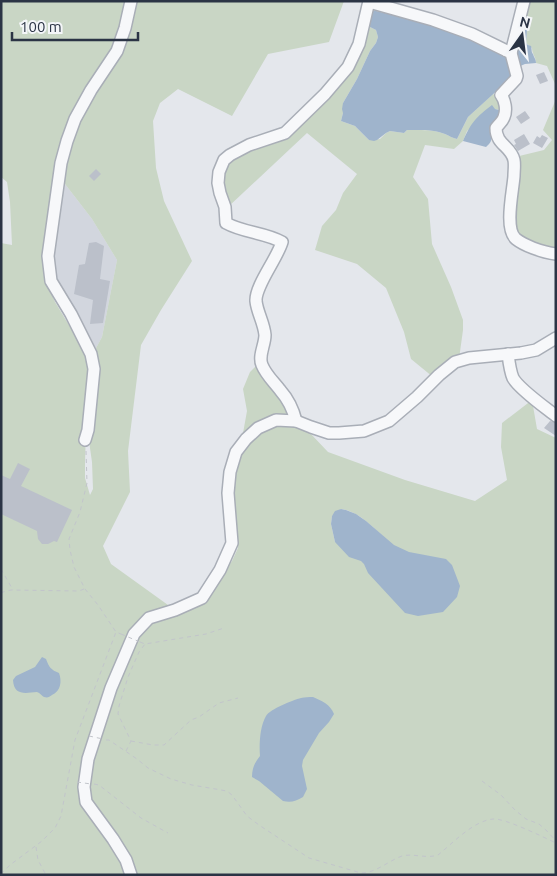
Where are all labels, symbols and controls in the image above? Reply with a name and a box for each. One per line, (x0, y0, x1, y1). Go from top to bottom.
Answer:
scale bar (12, 10, 139, 42)
north arrow (497, 10, 547, 60)
text: N (518, 13, 532, 31)
text: 100 m (20, 18, 62, 35)

